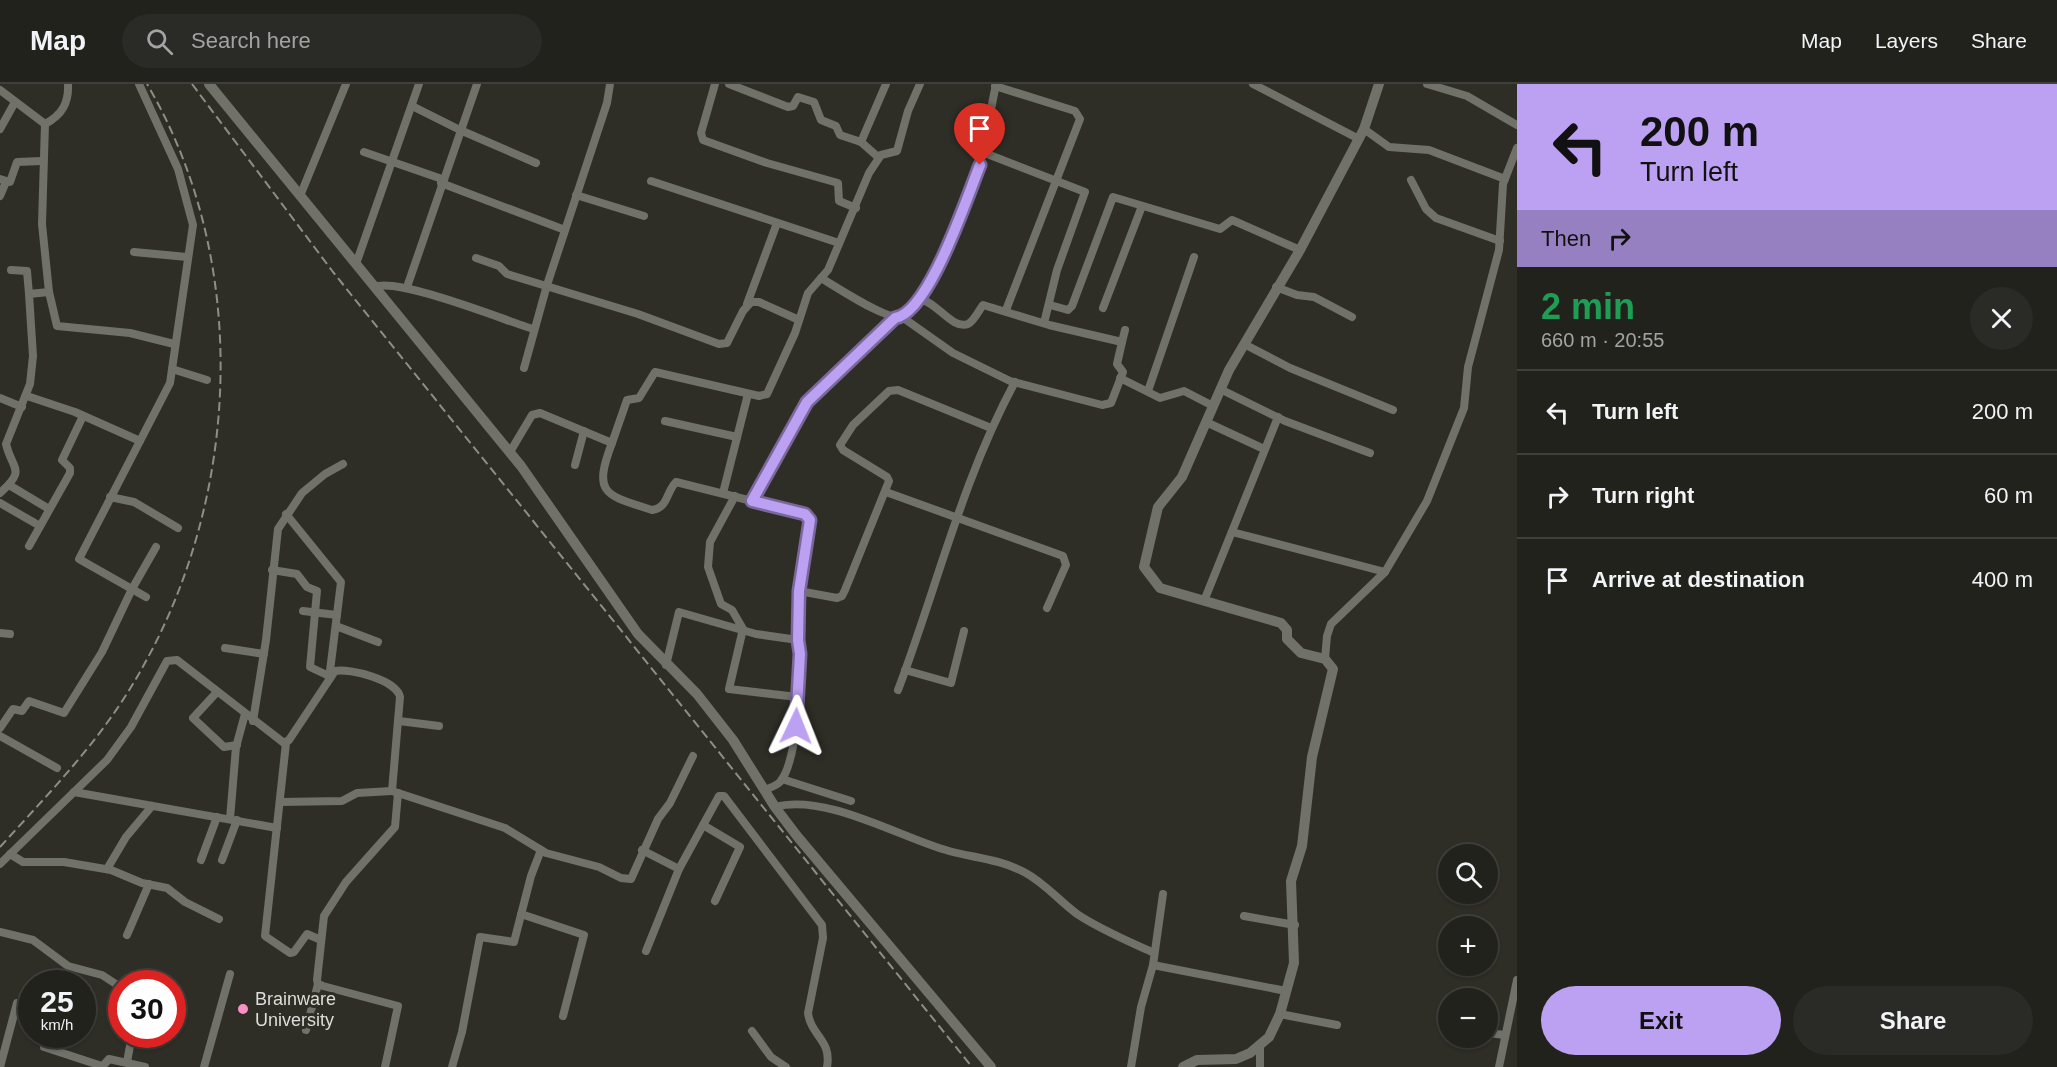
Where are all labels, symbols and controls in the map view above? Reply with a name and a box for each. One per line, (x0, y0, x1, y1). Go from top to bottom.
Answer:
search box (122, 14, 542, 68)
text: Map (30, 25, 86, 56)
icon: search (143, 25, 176, 58)
text: Search here (191, 28, 311, 53)
text: Map (1801, 29, 1842, 52)
text: Layers (1875, 29, 1938, 52)
text: Share (1971, 29, 2027, 52)
pin (954, 103, 1005, 165)
icon: left (1541, 108, 1619, 186)
text: 200 m (1640, 108, 1759, 155)
icon: arrive (963, 112, 996, 145)
text: Turn left (1640, 157, 1738, 187)
icon: right (1603, 222, 1636, 255)
text: Then (1541, 226, 1591, 251)
text: 2 min (1541, 286, 1635, 327)
button: close (1970, 287, 2033, 350)
text: 660 m · 20:55 (1541, 329, 1664, 351)
icon: left (1541, 396, 1574, 429)
text: Turn left (1592, 399, 1678, 424)
text: 200 m (1972, 399, 2033, 424)
icon: right (1541, 480, 1574, 513)
text: Turn right (1592, 483, 1694, 508)
text: 60 m (1984, 483, 2033, 508)
icon: arrive (1541, 564, 1574, 597)
text: Arrive at destination (1592, 567, 1805, 592)
text: 400 m (1972, 567, 2033, 592)
position arrow (764, 694, 828, 758)
map controls (1438, 844, 1498, 1048)
button: search (1438, 844, 1498, 904)
button: + (1438, 916, 1498, 976)
speed limit sign: 30 (108, 970, 186, 1048)
text: 25 (40, 985, 74, 1018)
button: Exit (1541, 986, 1781, 1055)
button: Share (1793, 986, 2033, 1055)
button: − (1438, 988, 1498, 1048)
place label: Brainware University (255, 989, 336, 1030)
marker: Brainware University (236, 1002, 250, 1016)
text: km/h (41, 1016, 73, 1033)

